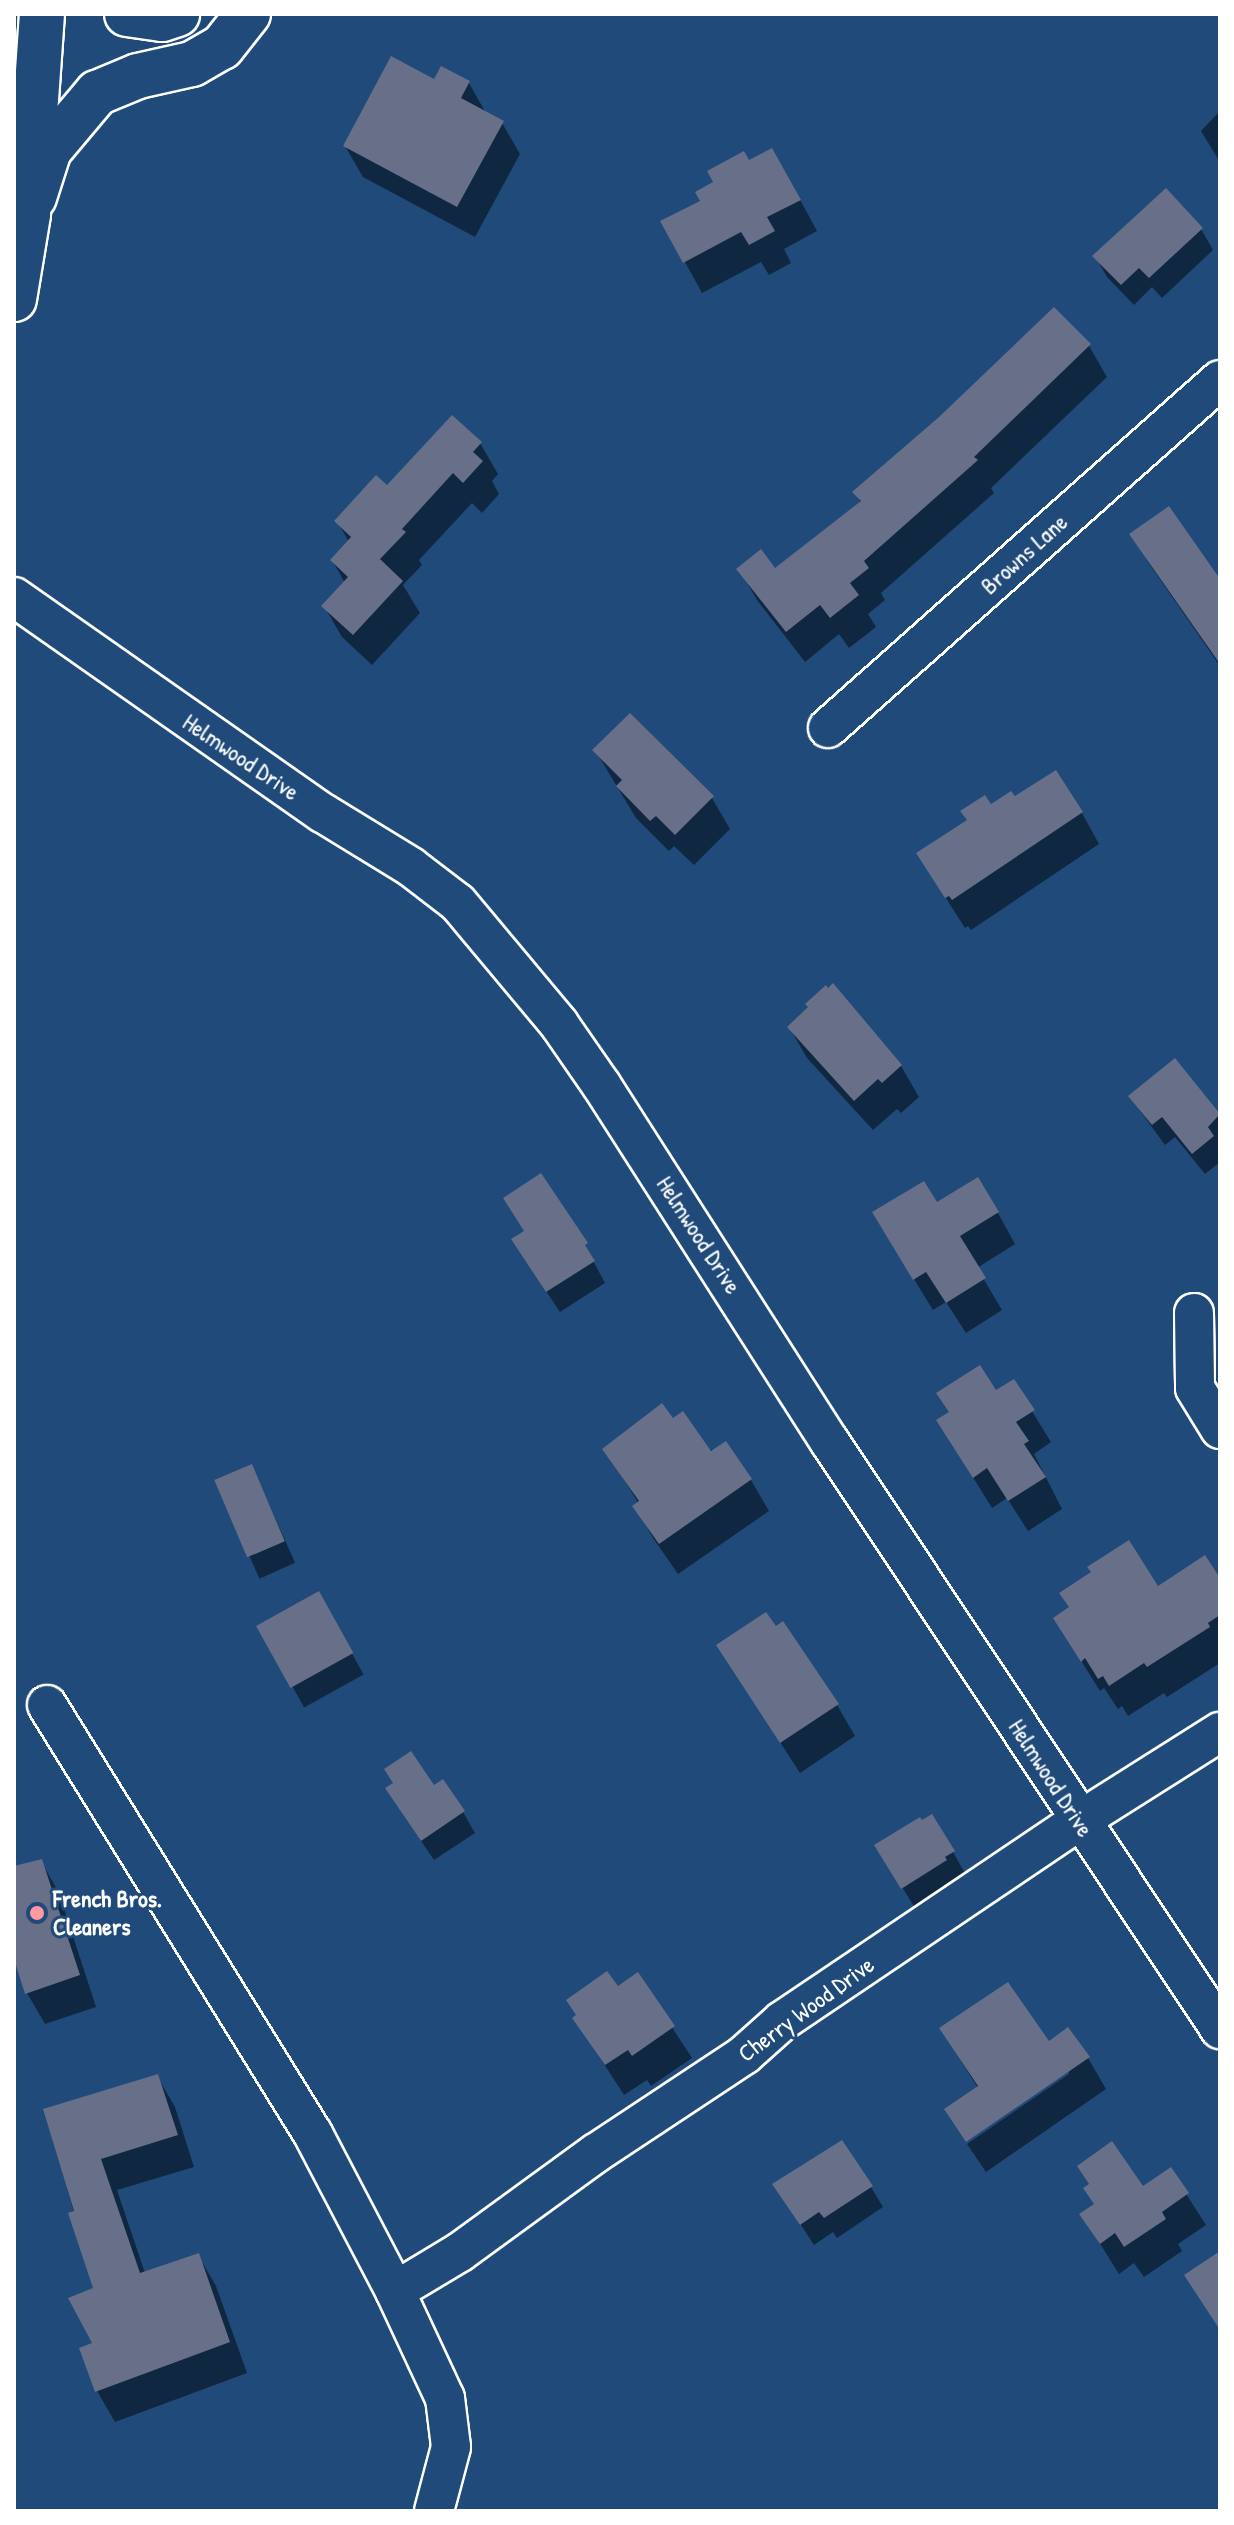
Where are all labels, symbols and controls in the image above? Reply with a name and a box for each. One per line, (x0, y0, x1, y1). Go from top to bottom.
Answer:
street label: Browns Lane (975, 508, 1073, 600)
street label: Helmwood Drive (177, 708, 305, 806)
street label: Helmwood Drive (650, 1171, 748, 1299)
street label: Helmwood Drive (1002, 1714, 1100, 1842)
place label: French Bros. Cleaners (53, 1885, 162, 1941)
marker: French Bros. Cleaners (28, 1904, 46, 1922)
street label: Cherry Wood Drive (732, 1950, 880, 2068)

